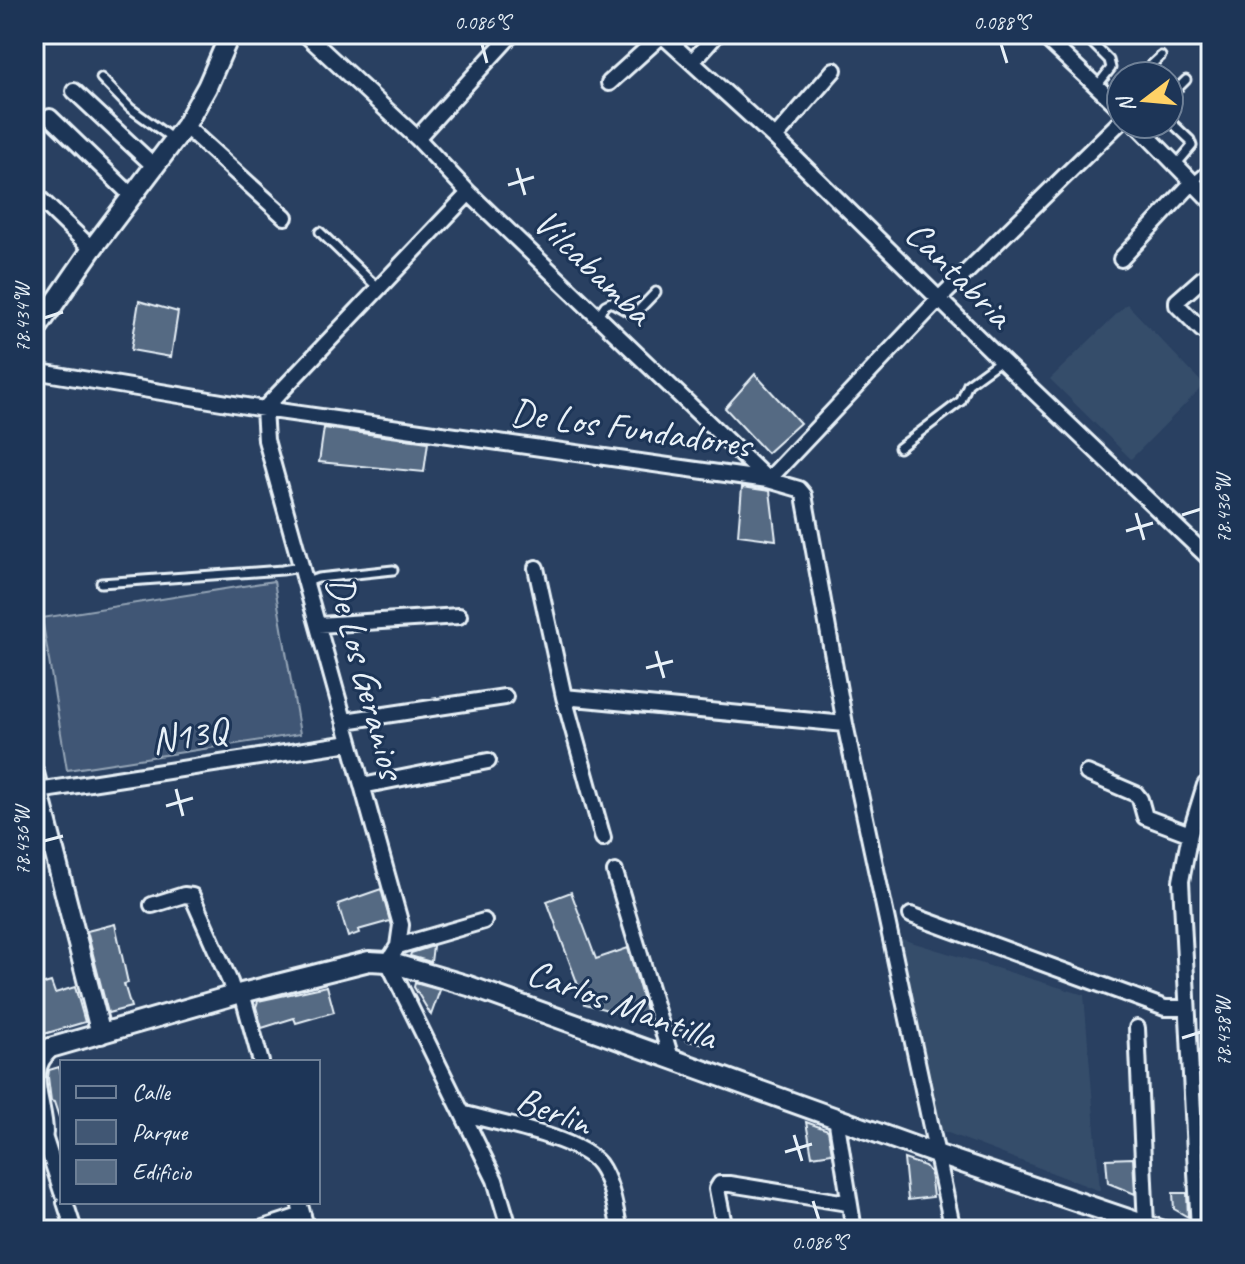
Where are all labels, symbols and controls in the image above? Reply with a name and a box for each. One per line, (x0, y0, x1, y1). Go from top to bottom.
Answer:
text: 0.086°S (454, 10, 514, 35)
text: 0.088°S (973, 10, 1033, 35)
north arrow (1105, 60, 1185, 140)
text: N (1110, 92, 1142, 116)
street label: Vilcabamba (524, 199, 664, 337)
street label: Cantabria (895, 210, 1024, 339)
text: 78.434°W (10, 280, 35, 353)
street label: De Los Fundadores (508, 388, 757, 469)
text: 78.436°W (1211, 471, 1236, 544)
street label: De Los Geranios (316, 571, 417, 787)
street label: N13Q (148, 705, 234, 764)
text: 78.436°W (10, 803, 35, 876)
street label: Carlos Mantilla (521, 948, 726, 1061)
text: 78.438°W (1211, 994, 1236, 1067)
legend (60, 1060, 320, 1204)
street label: Berlin (510, 1076, 600, 1147)
text: Calle (132, 1077, 172, 1107)
text: Parque (132, 1117, 189, 1147)
text: Edificio (132, 1157, 193, 1187)
text: 0.086°S (791, 1230, 851, 1255)

